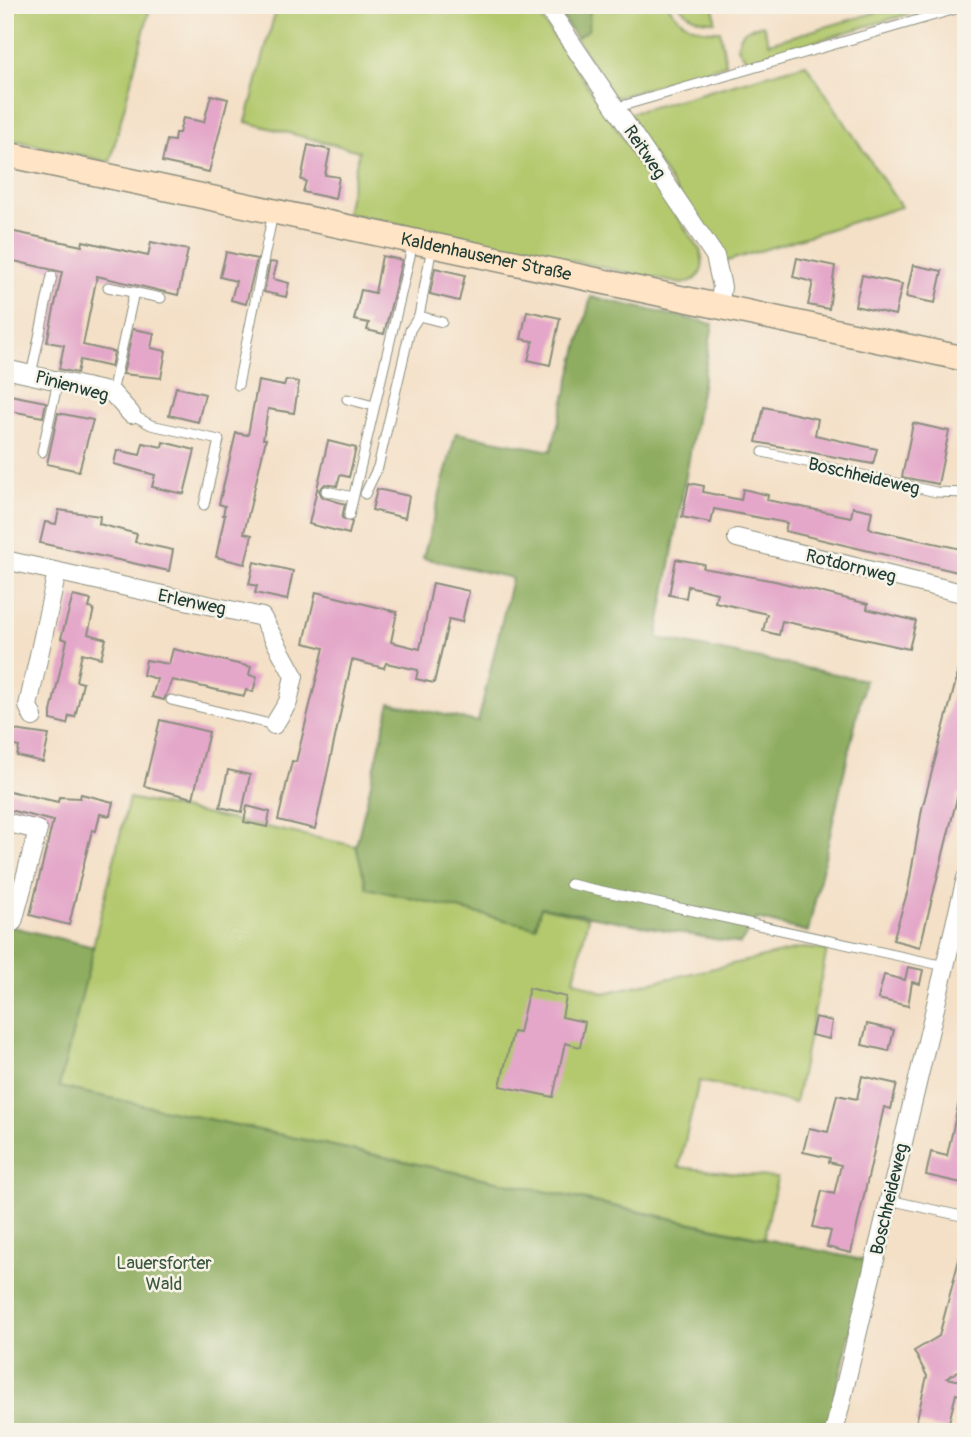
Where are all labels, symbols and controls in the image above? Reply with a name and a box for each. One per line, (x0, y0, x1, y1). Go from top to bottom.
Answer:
street label: Reitweg (618, 121, 671, 184)
street label: Kaldenhausener Straße (399, 228, 574, 287)
street label: Pinienweg (33, 366, 111, 407)
street label: Boschheideweg (806, 452, 922, 501)
street label: Rotdornweg (803, 544, 898, 589)
street label: Erlenweg (156, 584, 228, 621)
street label: Boschheideweg (865, 1141, 914, 1257)
park label: Lauersforter Wald (116, 1252, 212, 1296)

